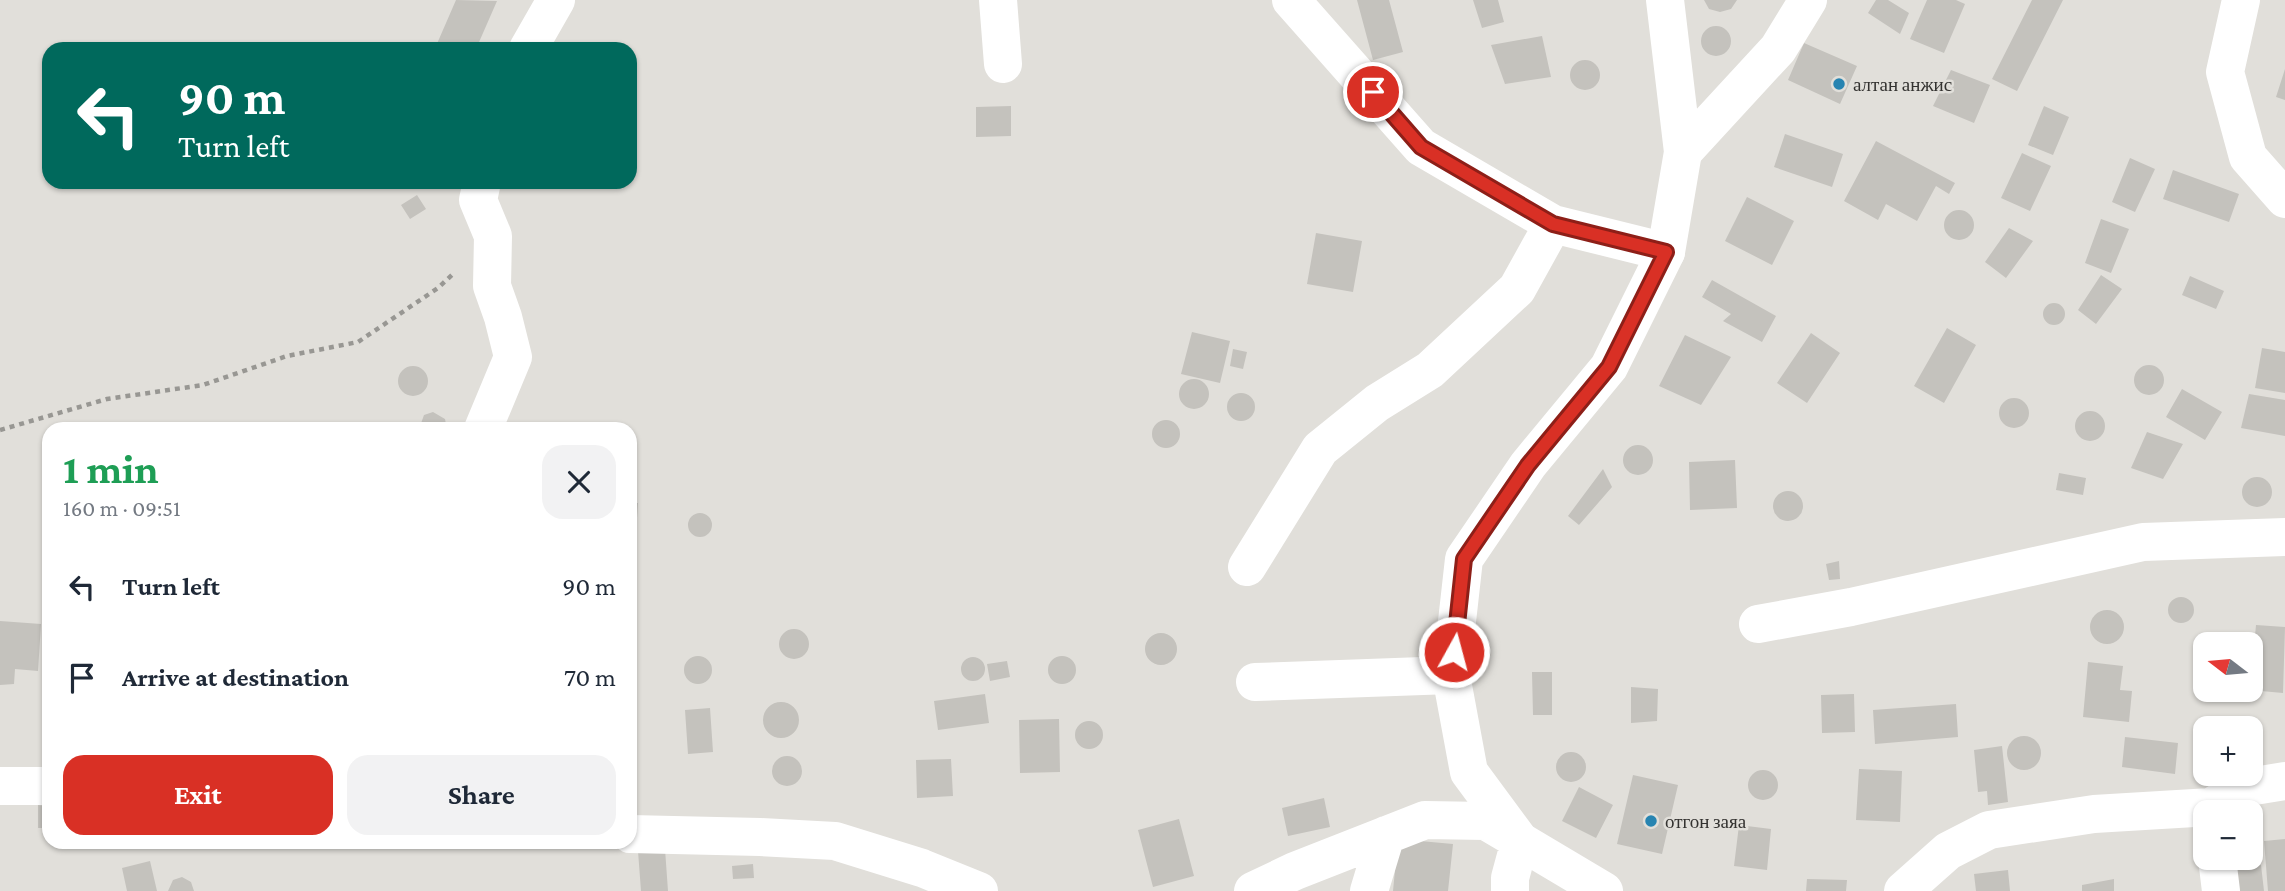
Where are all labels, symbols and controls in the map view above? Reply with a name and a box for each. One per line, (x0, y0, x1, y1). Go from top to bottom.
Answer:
pin (1343, 62, 1403, 122)
icon: left (63, 70, 154, 161)
text: 90 m (178, 70, 285, 125)
icon: arrive (1354, 73, 1392, 111)
place label: алтан анжис (1853, 74, 1952, 95)
marker: алтан анжис (1831, 76, 1847, 92)
text: Turn left (178, 128, 289, 164)
text: 1 min (63, 445, 159, 492)
button: close (542, 445, 616, 519)
text: 160 m · 09:51 (63, 495, 181, 521)
icon: left (63, 568, 101, 606)
text: Turn left (122, 572, 220, 601)
text: 90 m (562, 572, 616, 601)
position arrow (1417, 615, 1491, 689)
north arrow (2193, 632, 2263, 702)
map controls (2193, 632, 2263, 870)
icon: arrive (63, 659, 101, 697)
text: Arrive at destination (122, 663, 349, 692)
text: 70 m (564, 663, 616, 692)
button: + (2193, 716, 2263, 786)
button: Exit (63, 755, 333, 835)
button: Share (347, 755, 616, 835)
button: − (2193, 800, 2263, 870)
place label: отгон заяа (1665, 811, 1747, 832)
marker: отгон заяа (1643, 813, 1659, 829)

